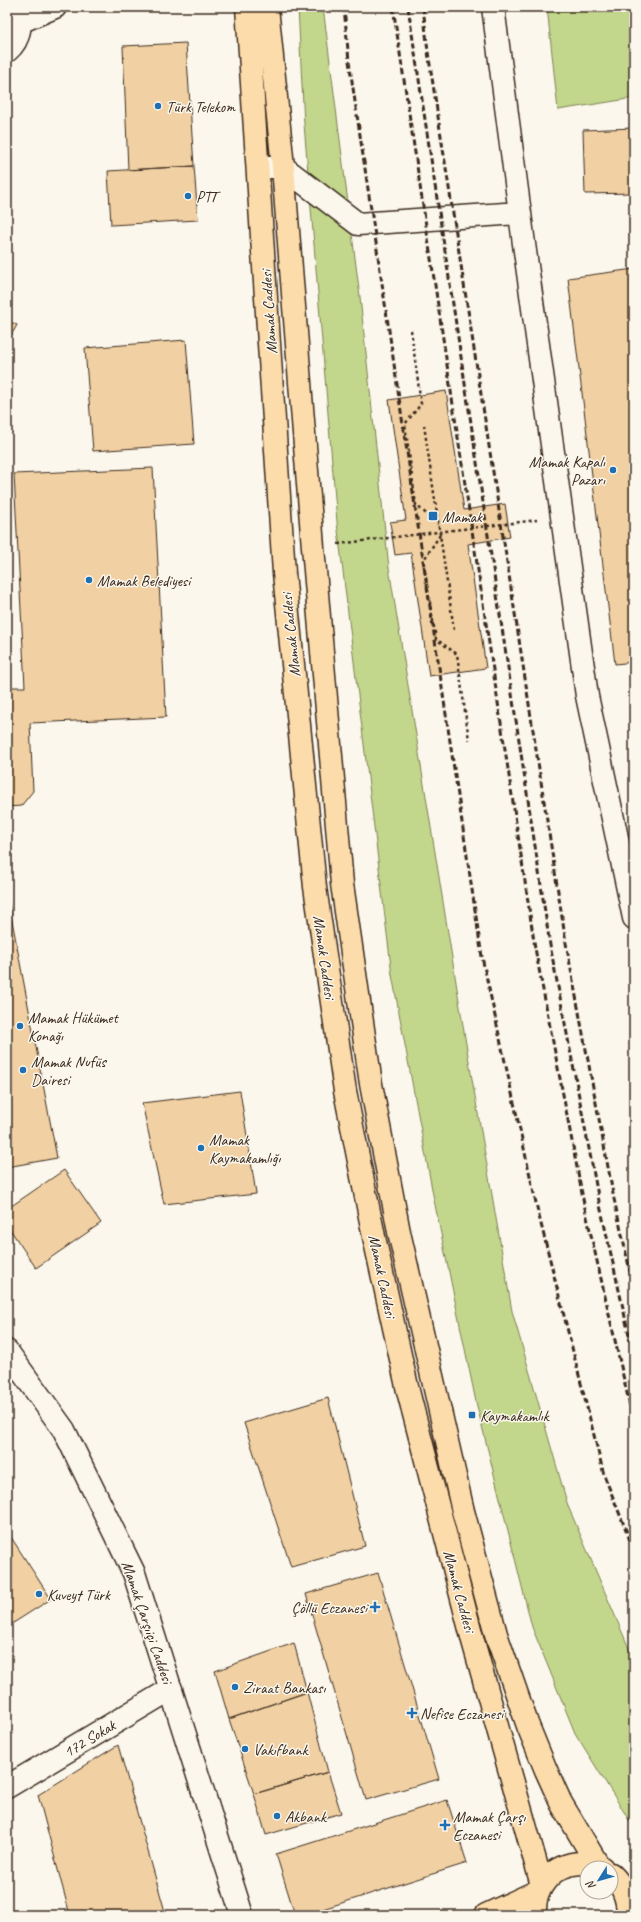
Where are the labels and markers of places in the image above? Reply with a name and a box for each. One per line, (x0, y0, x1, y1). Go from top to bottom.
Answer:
place label: Türk Telekom (166, 97, 236, 117)
marker: Türk Telekom (153, 101, 163, 111)
place label: PTT (196, 187, 222, 207)
marker: PTT (183, 191, 193, 201)
place label: Mamak Kapalı Pazarı (529, 452, 606, 490)
marker: Mamak Kapalı Pazarı (608, 465, 618, 475)
place label: Mamak (442, 507, 483, 527)
marker: Mamak (427, 510, 439, 522)
place label: Mamak Belediyesi (97, 571, 192, 591)
marker: Mamak Belediyesi (84, 575, 94, 585)
place label: Mamak Hükümet Konağı (28, 1008, 119, 1046)
marker: Mamak Hükümet Konağı (15, 1021, 25, 1031)
place label: Mamak Nufüs Dairesi (31, 1052, 107, 1090)
marker: Mamak Nufüs Dairesi (18, 1065, 28, 1075)
place label: Mamak Kaymakamlığı (209, 1130, 281, 1168)
marker: Mamak Kaymakamlığı (196, 1143, 206, 1153)
place label: Kaymakamlık (480, 1406, 550, 1426)
marker: Kaymakamlık (467, 1410, 477, 1420)
place label: Kuveyt Türk (47, 1585, 111, 1605)
marker: Kuveyt Türk (34, 1589, 44, 1599)
place label: Çöllü Eczanesi (291, 1598, 369, 1618)
marker: Çöllü Eczanesi (370, 1602, 380, 1612)
place label: Ziraat Bankası (243, 1678, 326, 1698)
marker: Ziraat Bankası (230, 1682, 240, 1692)
place label: Nefise Eczanesi (420, 1704, 505, 1724)
marker: Nefise Eczanesi (407, 1708, 417, 1718)
place label: Vakıfbank (253, 1740, 309, 1760)
marker: Vakıfbank (240, 1744, 250, 1754)
place label: Akbank (285, 1807, 327, 1827)
place label: Mamak Çarşı Eczanesi (453, 1807, 527, 1845)
marker: Akbank (272, 1811, 282, 1821)
marker: Mamak Çarşı Eczanesi (440, 1820, 450, 1830)

